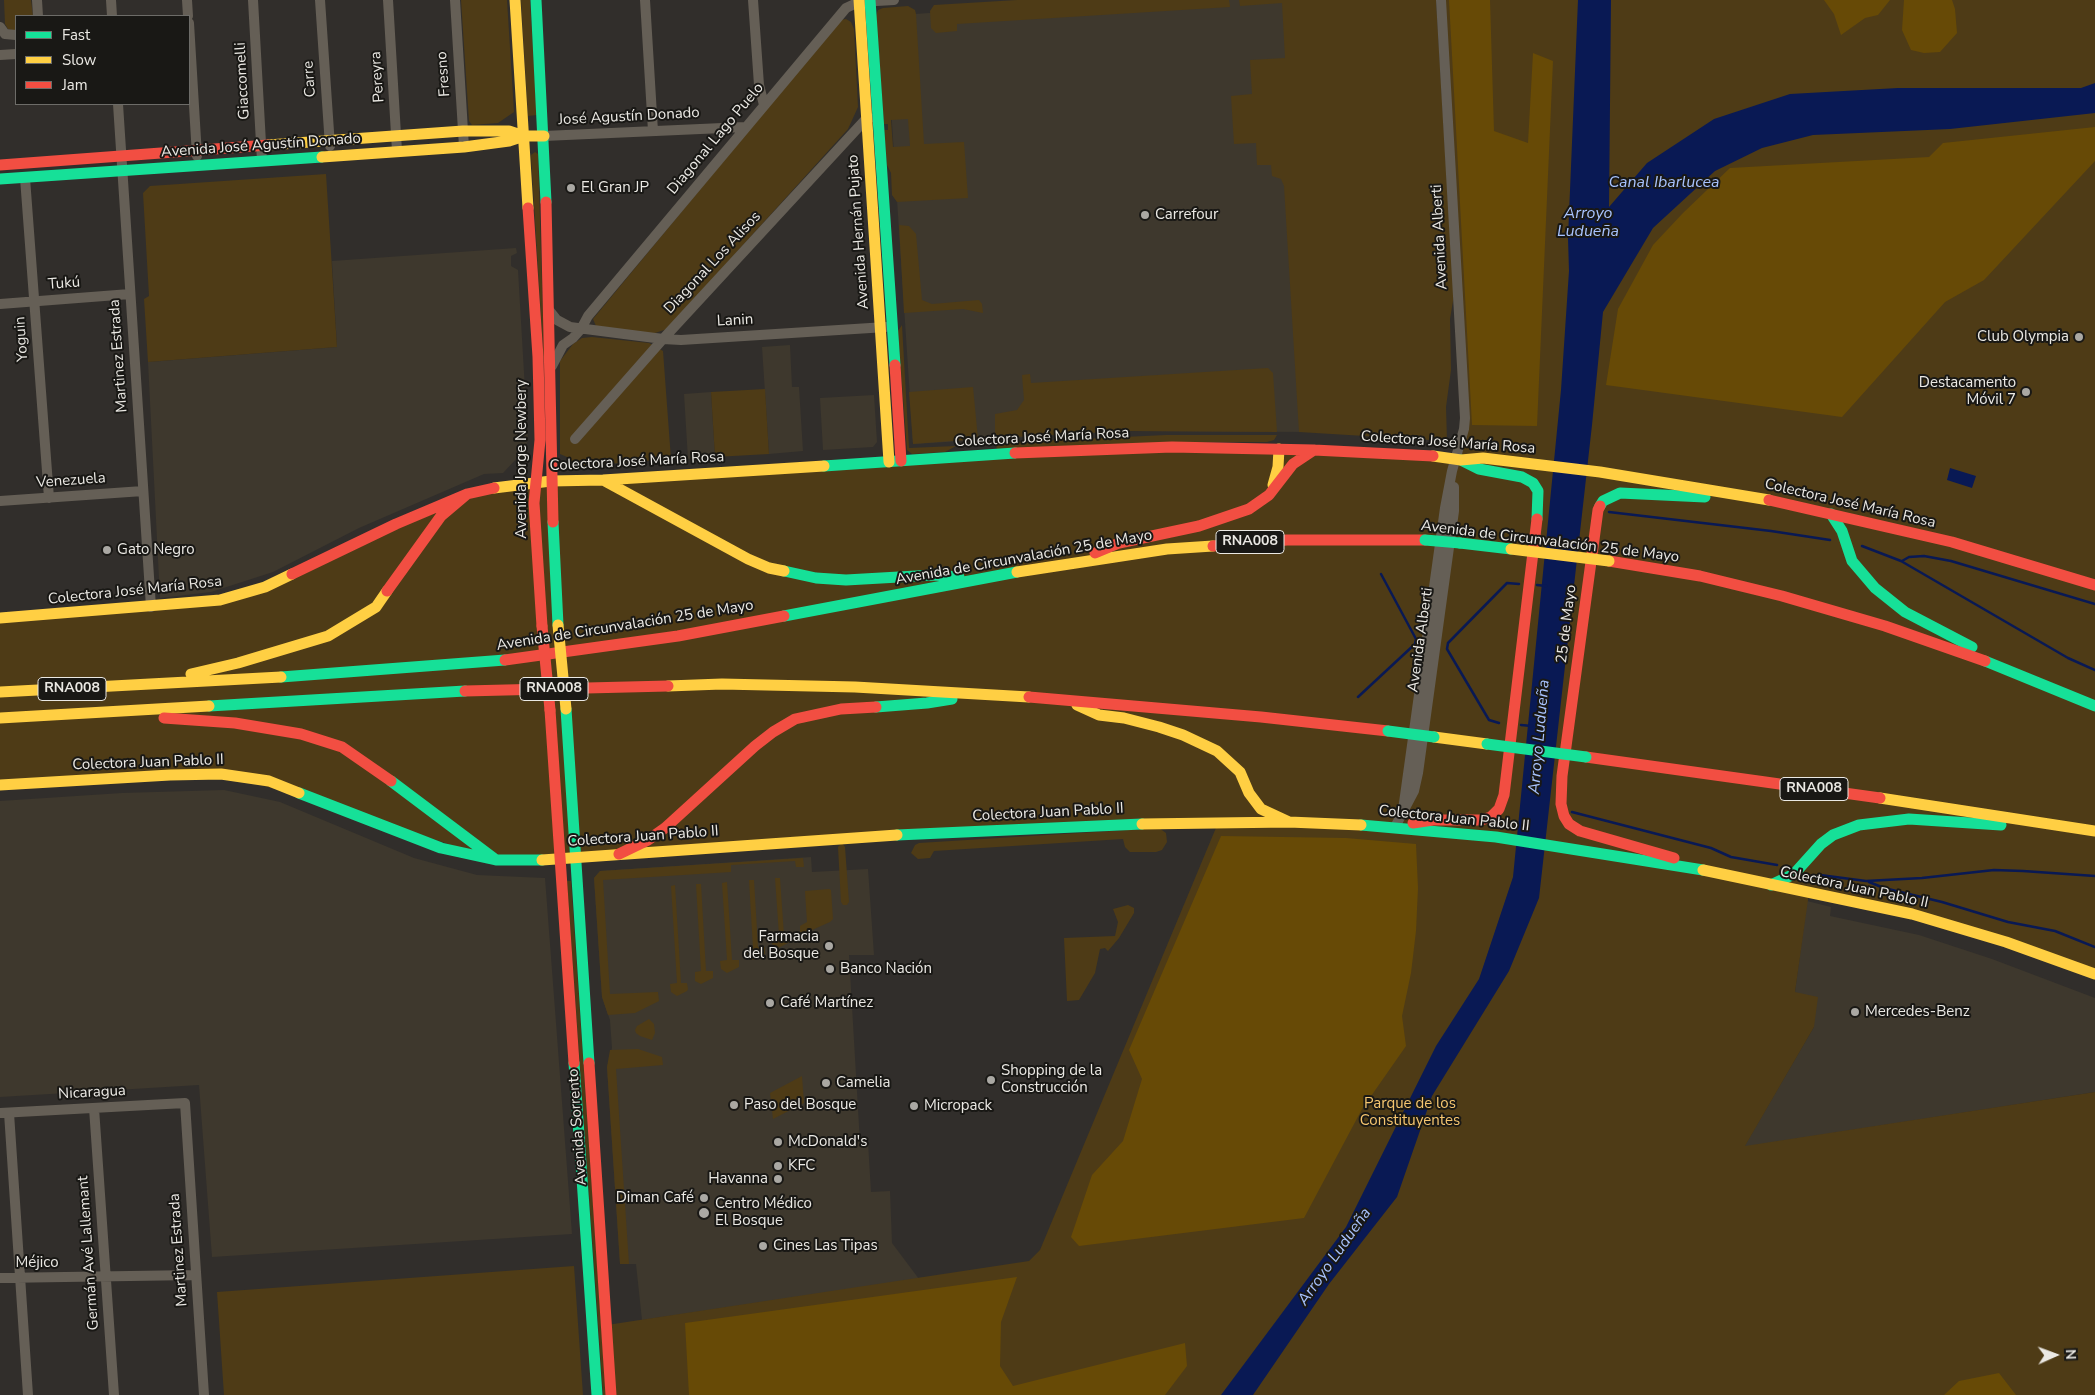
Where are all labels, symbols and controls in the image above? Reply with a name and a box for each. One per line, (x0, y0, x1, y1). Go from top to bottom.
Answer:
legend (15, 15, 190, 105)
text: Fast (62, 25, 90, 45)
street label: Giaccomelli (232, 42, 254, 120)
text: Slow (62, 50, 96, 70)
street label: Pereyra (367, 51, 389, 103)
street label: Fresno (433, 51, 455, 97)
street label: Carre (300, 60, 320, 98)
text: Jam (62, 75, 88, 95)
street label: Diagonal Lago Puelo (664, 80, 768, 198)
street label: José Agustín Donado (558, 104, 700, 130)
street label: Avenida José Agustín Donado (160, 130, 362, 162)
street label: Avenida Hernán Pujato (845, 154, 873, 310)
water label: Canal Ibarlucea (1608, 173, 1720, 193)
place label: El Gran JP (581, 179, 649, 197)
marker: El Gran JP (565, 182, 577, 194)
street label: Avenida Alberti (1428, 184, 1452, 290)
water label: Arroyo Ludueña (1557, 204, 1619, 242)
place label: Carrefour (1155, 206, 1218, 224)
street label: Diagonal Los Alisos (661, 208, 765, 318)
marker: Carrefour (1139, 209, 1151, 221)
street label: Tukú (47, 274, 81, 294)
street label: Martinez Estrada (106, 299, 132, 413)
street label: Lanin (716, 311, 754, 331)
street label: Yoguin (11, 316, 33, 362)
place label: Club Olympia (1977, 328, 2069, 346)
marker: Club Olympia (2073, 331, 2085, 343)
place label: Destacamento Móvil 7 (1919, 374, 2016, 409)
street label: Avenida Jorge Newbery (513, 379, 531, 539)
marker: Destacamento Móvil 7 (2020, 386, 2032, 398)
street label: Colectora José María Rosa (954, 424, 1130, 452)
street label: Colectora José María Rosa (1360, 428, 1536, 458)
street label: Colectora José María Rosa (549, 448, 725, 476)
street label: Venezuela (36, 470, 106, 492)
street label: Colectora José María Rosa (1763, 476, 1937, 532)
street label: Avenida de Circunvalación 25 de Mayo (1420, 517, 1680, 567)
street label: Avenida de Circunvalación 25 de Mayo (894, 527, 1154, 589)
road number: RNA008 (1216, 530, 1284, 554)
place label: Gato Negro (117, 541, 195, 559)
marker: Gato Negro (101, 544, 113, 556)
street label: Colectora José María Rosa (47, 573, 223, 609)
street label: 25 de Mayo (1553, 584, 1581, 664)
street label: Avenida Alberti (1405, 587, 1437, 693)
street label: Avenida de Circunvalación 25 de Mayo (495, 597, 755, 655)
road number: RNA008 (38, 678, 106, 701)
road number: RNA008 (520, 678, 588, 701)
water label: Arroyo Ludueña (1525, 679, 1555, 795)
street label: Colectora Juan Pablo II (72, 751, 224, 775)
road number: RNA008 (1780, 778, 1848, 801)
street label: Colectora Juan Pablo II (972, 800, 1124, 826)
street label: Colectora Juan Pablo II (1378, 802, 1530, 836)
street label: Colectora Juan Pablo II (567, 823, 719, 851)
street label: Colectora Juan Pablo II (1778, 863, 1930, 913)
place label: Farmacia del Bosque (743, 928, 819, 963)
marker: Farmacia del Bosque (823, 940, 835, 952)
place label: Banco Nación (840, 960, 932, 978)
marker: Banco Nación (824, 963, 836, 975)
place label: Café Martínez (780, 994, 873, 1012)
marker: Café Martínez (764, 997, 776, 1009)
place label: Mercedes-Benz (1865, 1003, 1970, 1021)
marker: Mercedes-Benz (1849, 1006, 1861, 1018)
place label: Shopping de la Construcción (1001, 1062, 1102, 1097)
street label: Avenida Sorrento (565, 1068, 591, 1186)
place label: Camelia (836, 1074, 890, 1092)
marker: Shopping de la Construcción (985, 1074, 997, 1086)
marker: Camelia (820, 1077, 832, 1089)
street label: Nicaragua (58, 1082, 126, 1104)
park label: Parque de los Constituyentes (1360, 1095, 1460, 1130)
place label: Paso del Bosque (744, 1096, 856, 1114)
place label: Micropack (924, 1097, 992, 1115)
marker: Paso del Bosque (728, 1099, 740, 1111)
marker: Micropack (908, 1100, 920, 1112)
place label: McDonald's (788, 1133, 867, 1151)
marker: McDonald's (772, 1136, 784, 1148)
place label: KFC (788, 1157, 815, 1175)
marker: KFC (772, 1160, 784, 1172)
place label: Havanna (708, 1170, 768, 1188)
marker: Havanna (772, 1173, 784, 1185)
street label: Germán Avé Lallemant (75, 1175, 103, 1331)
place label: Diman Café (616, 1189, 694, 1207)
marker: Diman Café (698, 1192, 710, 1204)
street label: Martinez Estrada (166, 1193, 192, 1307)
place label: Centro Médico El Bosque (715, 1195, 812, 1230)
water label: Arroyo Ludueña (1294, 1204, 1376, 1310)
marker: Centro Médico El Bosque (697, 1206, 711, 1220)
place label: Cines Las Tipas (773, 1237, 878, 1255)
marker: Cines Las Tipas (757, 1240, 769, 1252)
street label: Méjico (16, 1254, 58, 1272)
north arrow (2030, 1330, 2080, 1380)
text: N (2061, 1349, 2080, 1360)

